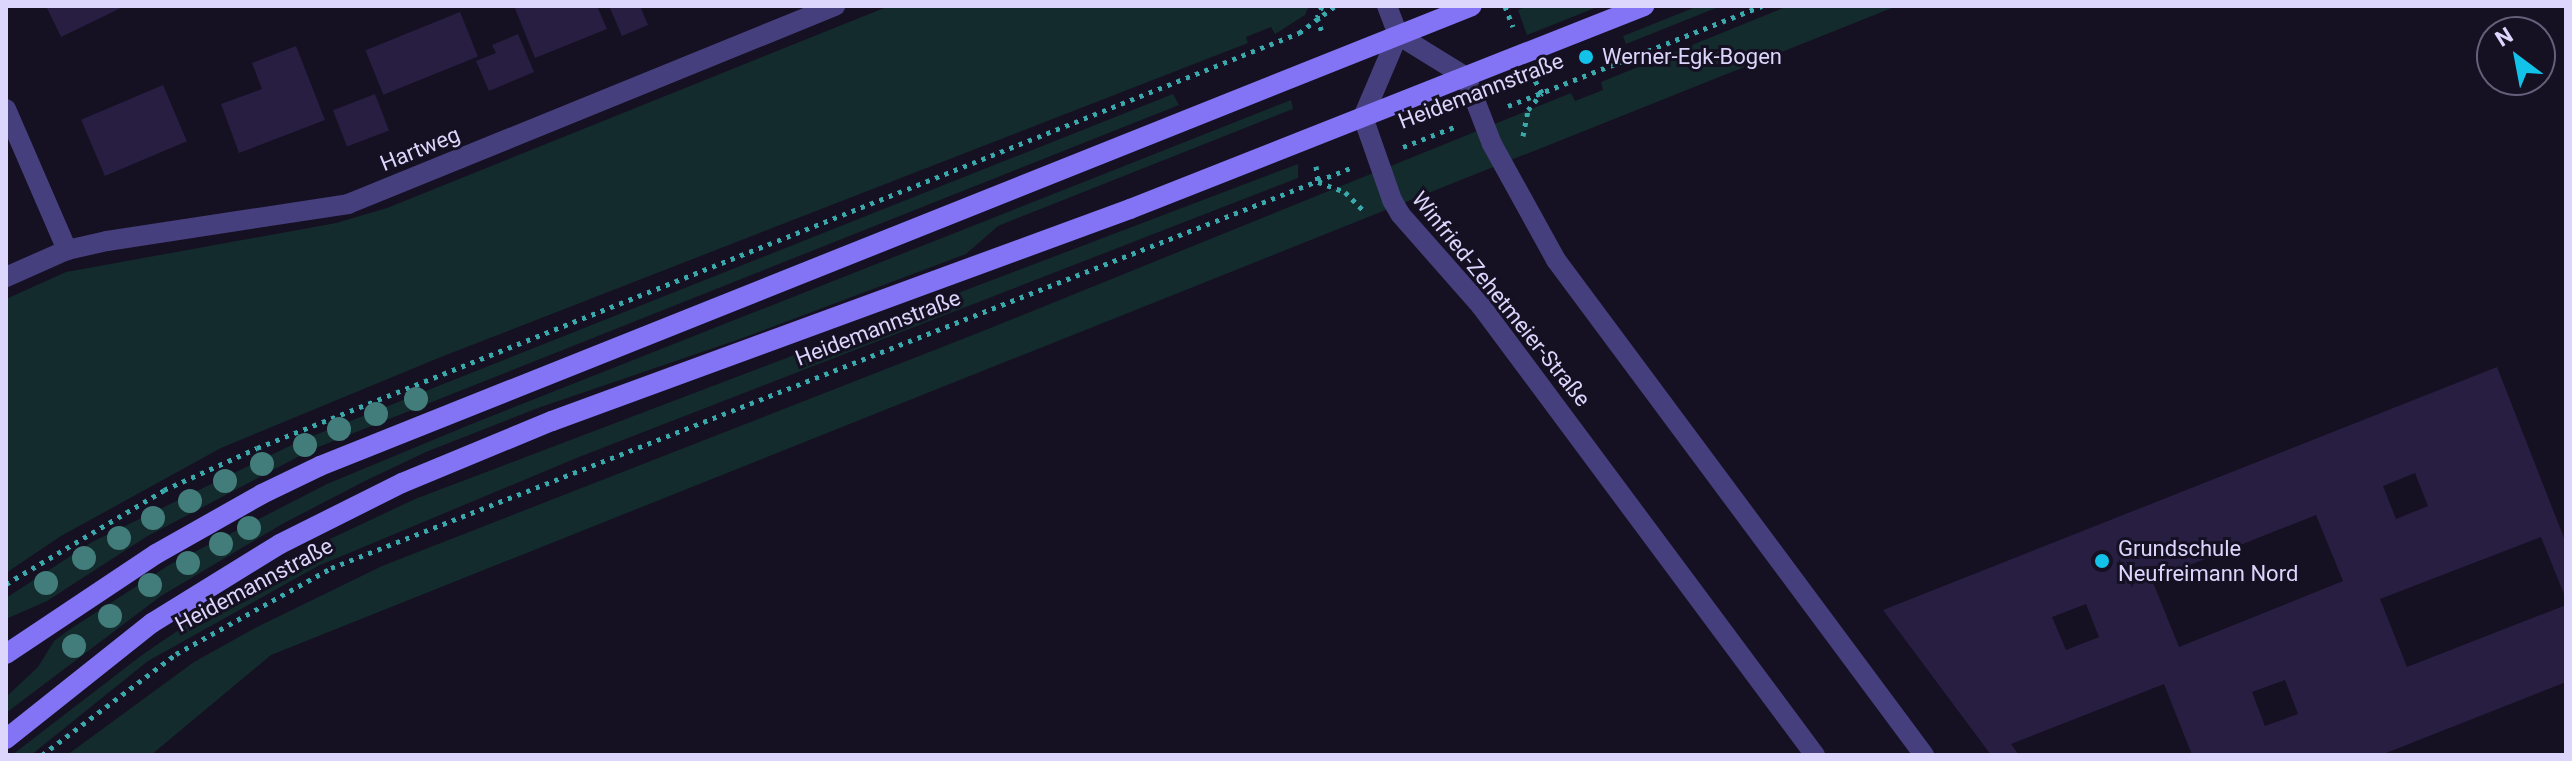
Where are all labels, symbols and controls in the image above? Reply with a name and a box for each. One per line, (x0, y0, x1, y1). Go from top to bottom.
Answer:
north arrow (2476, 16, 2556, 96)
text: N (2491, 22, 2517, 52)
place label: Werner-Egk-Bogen (1602, 44, 1782, 70)
street label: Heidemannstraße (1395, 47, 1567, 135)
marker: Werner-Egk-Bogen (1577, 48, 1595, 66)
street label: Hartweg (376, 121, 464, 177)
street label: Winfried-Zehetmeier-Straße (1406, 186, 1596, 412)
street label: Heidemannstraße (792, 284, 964, 372)
street label: Heidemannstraße (171, 532, 337, 638)
place label: Grundschule Neufreimann Nord (2118, 535, 2298, 586)
marker: Grundschule Neufreimann Nord (2093, 552, 2111, 570)

